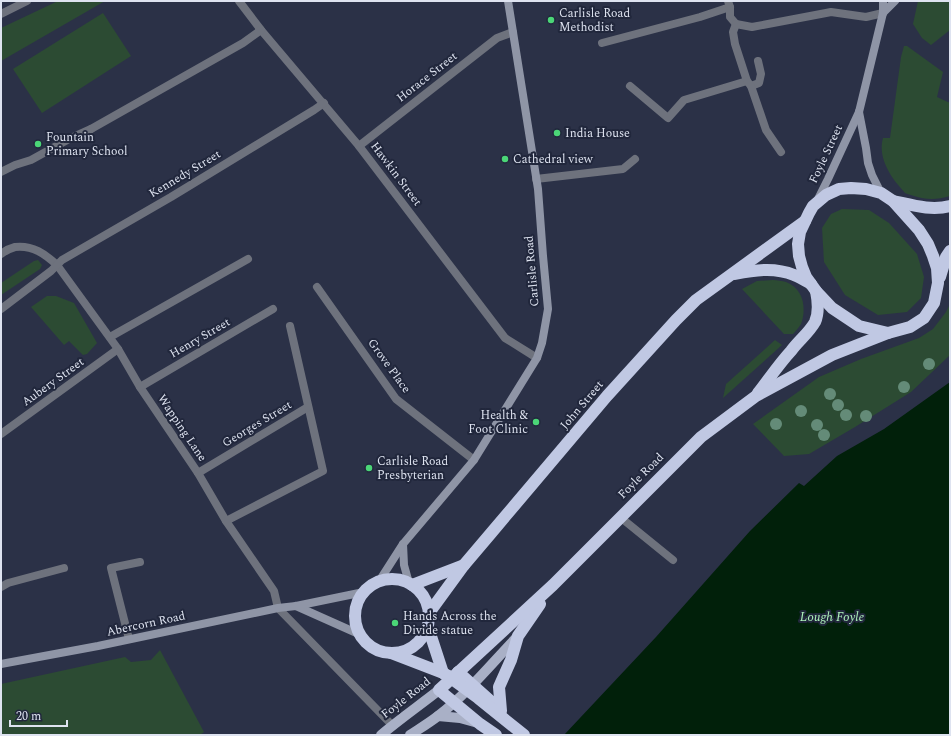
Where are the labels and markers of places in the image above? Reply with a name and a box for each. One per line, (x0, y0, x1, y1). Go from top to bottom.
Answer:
place label: Carlisle Road Methodist (559, 4, 630, 37)
marker: Carlisle Road Methodist (546, 15, 556, 25)
place label: India House (565, 124, 630, 143)
place label: Fountain Primary School (46, 128, 128, 161)
marker: India House (552, 128, 562, 138)
marker: Fountain Primary School (33, 139, 43, 149)
place label: Cathedral view (513, 150, 594, 169)
marker: Cathedral view (500, 154, 510, 164)
place label: Health & Foot Clinic (468, 406, 529, 439)
marker: Health & Foot Clinic (531, 417, 541, 427)
place label: Carlisle Road Presbyterian (377, 452, 448, 485)
marker: Carlisle Road Presbyterian (364, 463, 374, 473)
place label: Hands Across the Divide statue (403, 607, 497, 640)
marker: Hands Across the Divide statue (390, 618, 400, 628)

